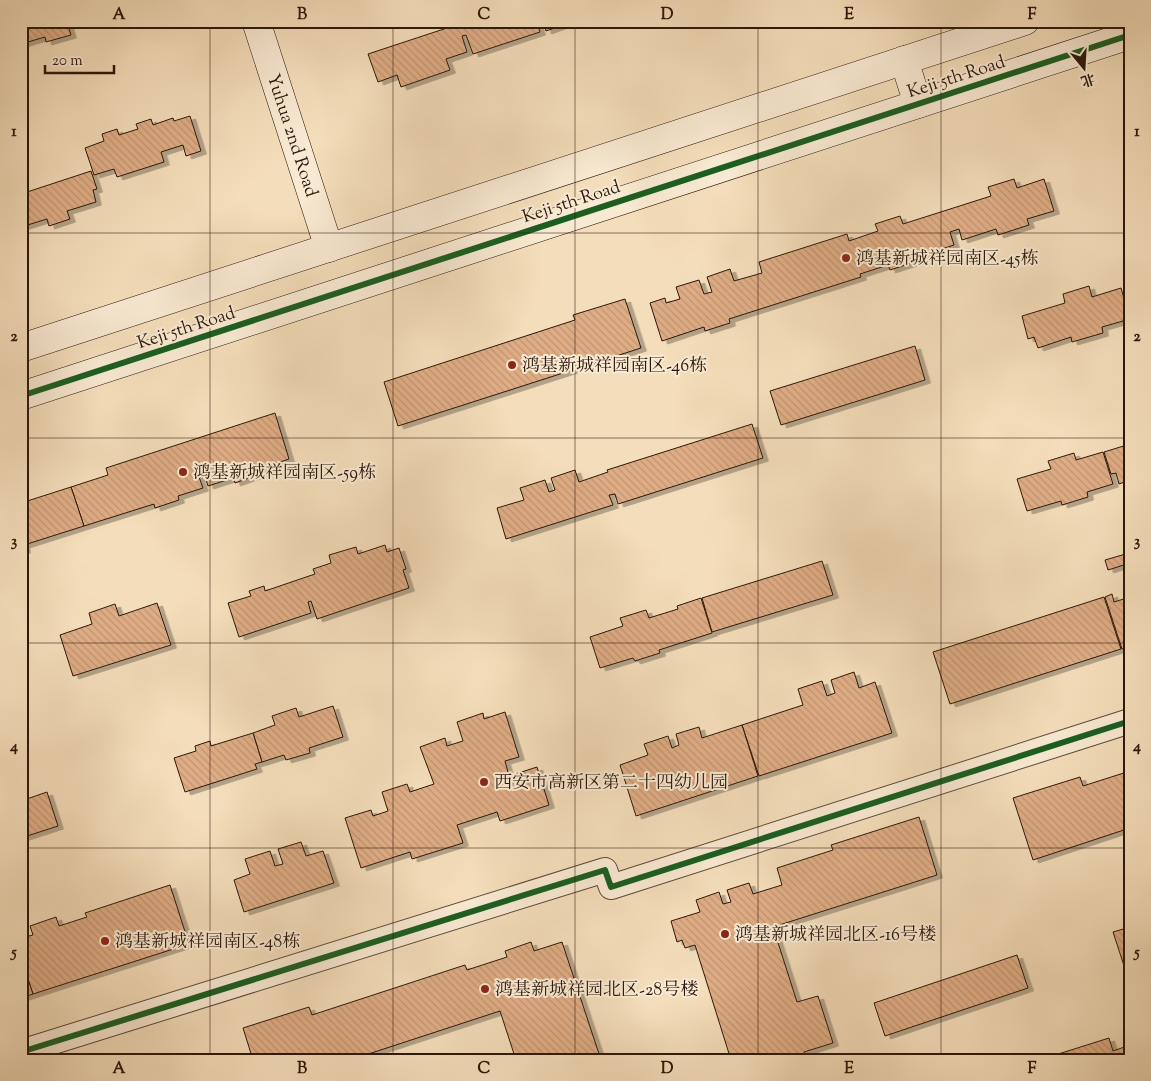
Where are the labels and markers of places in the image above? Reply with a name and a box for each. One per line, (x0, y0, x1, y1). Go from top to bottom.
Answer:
place label: 鸿基新城祥园南区-45栋 (856, 247, 1038, 273)
marker: 鸿基新城祥园南区-45栋 (840, 252, 852, 264)
place label: 鸿基新城祥园南区-46栋 (522, 354, 707, 380)
marker: 鸿基新城祥园南区-46栋 (506, 359, 518, 371)
place label: 鸿基新城祥园南区-59栋 (193, 461, 376, 487)
marker: 鸿基新城祥园南区-59栋 (177, 466, 189, 478)
place label: 西安市高新区第二十四幼儿园 (494, 771, 728, 797)
marker: 西安市高新区第二十四幼儿园 (478, 776, 490, 788)
place label: 鸿基新城祥园北区-16号楼 (735, 923, 936, 949)
marker: 鸿基新城祥园北区-16号楼 (719, 928, 731, 940)
place label: 鸿基新城祥园南区-48栋 (115, 930, 300, 956)
marker: 鸿基新城祥园南区-48栋 (99, 935, 111, 947)
place label: 鸿基新城祥园北区-28号楼 (495, 978, 698, 1004)
marker: 鸿基新城祥园北区-28号楼 (479, 983, 491, 995)

